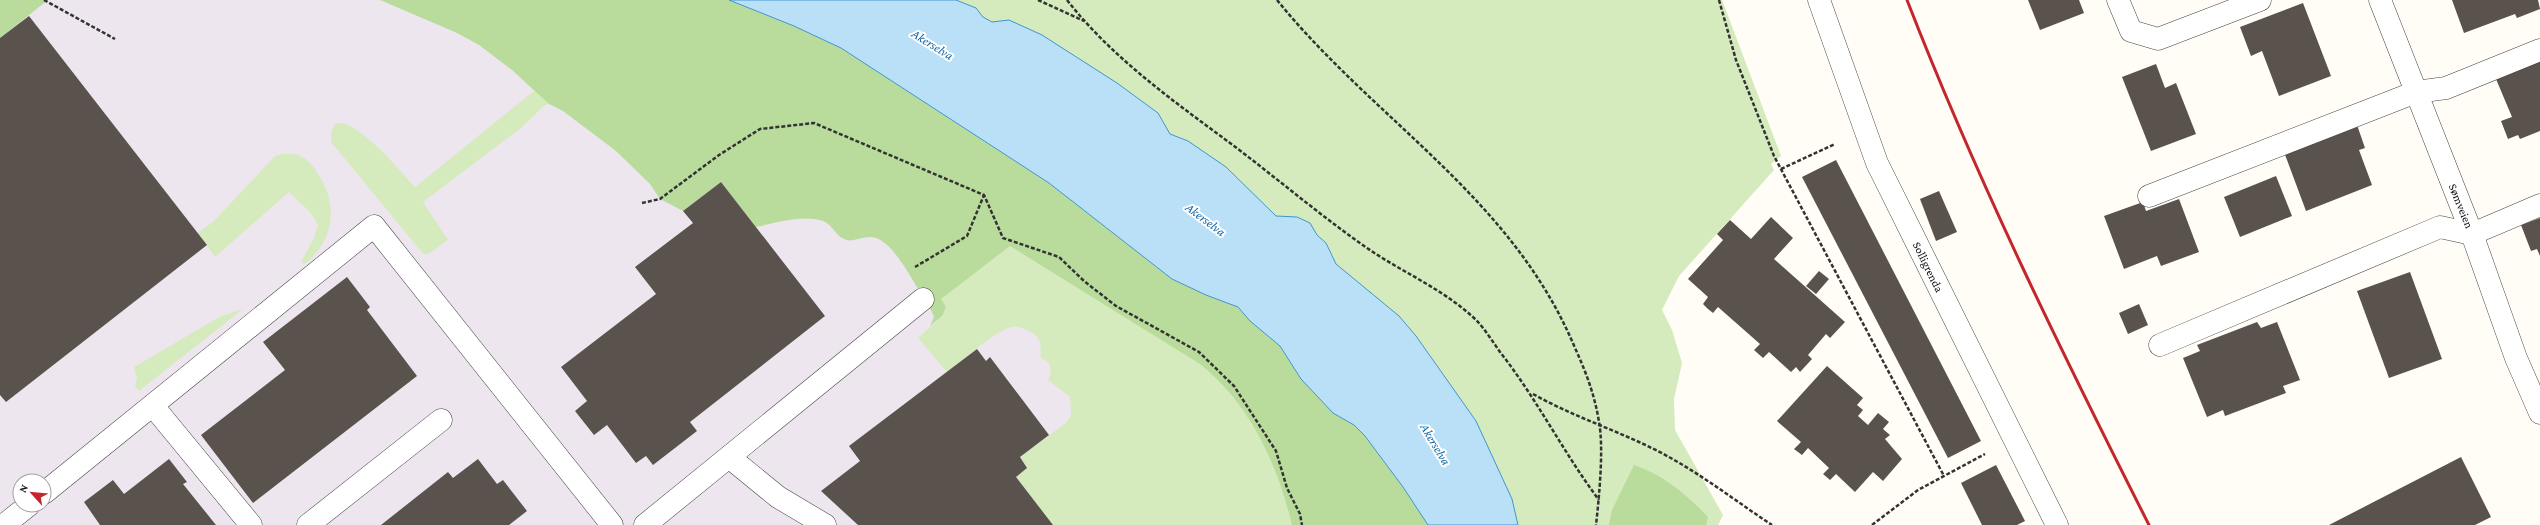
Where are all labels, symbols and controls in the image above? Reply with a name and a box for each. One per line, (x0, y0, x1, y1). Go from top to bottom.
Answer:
water label: Akerselva (908, 25, 956, 63)
street label: Sømveien (2446, 182, 2476, 231)
water label: Akerselva (1182, 199, 1229, 239)
street label: Solligrenda (1910, 239, 1946, 295)
water label: Akerselva (1417, 420, 1454, 468)
north arrow (12, 473, 52, 513)
text: N (16, 482, 30, 495)

